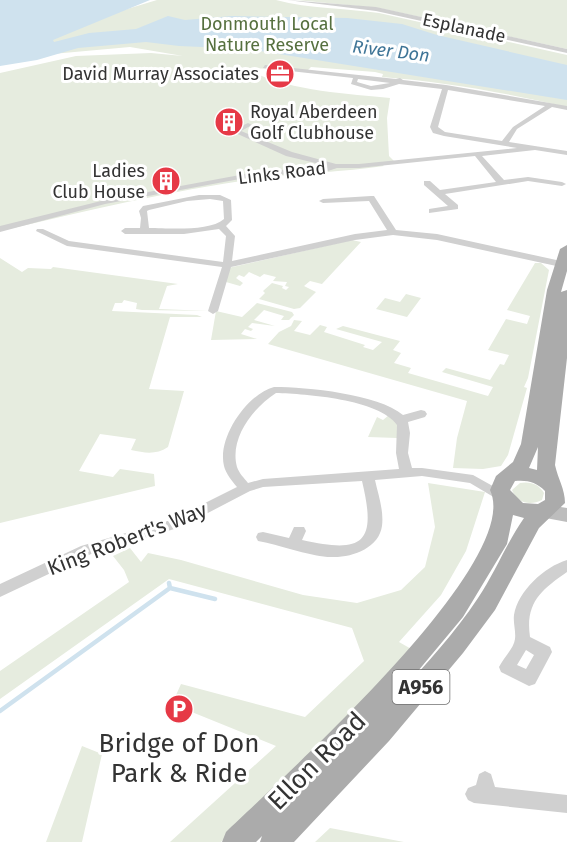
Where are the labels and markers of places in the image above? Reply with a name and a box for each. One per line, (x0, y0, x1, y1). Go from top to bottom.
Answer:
office icon: David Murray Associates (264, 58, 296, 90)
place label: David Murray Associates (62, 63, 259, 85)
place label: Royal Aberdeen Golf Clubhouse (250, 101, 377, 144)
building icon: Royal Aberdeen Golf Clubhouse (213, 106, 245, 138)
place label: Ladies Club House (52, 160, 145, 203)
building icon: Ladies Club House (150, 165, 182, 197)
parking icon: Bridge of Don Park & Ride (163, 693, 195, 725)
place label: Bridge of Don Park & Ride (99, 728, 259, 789)

